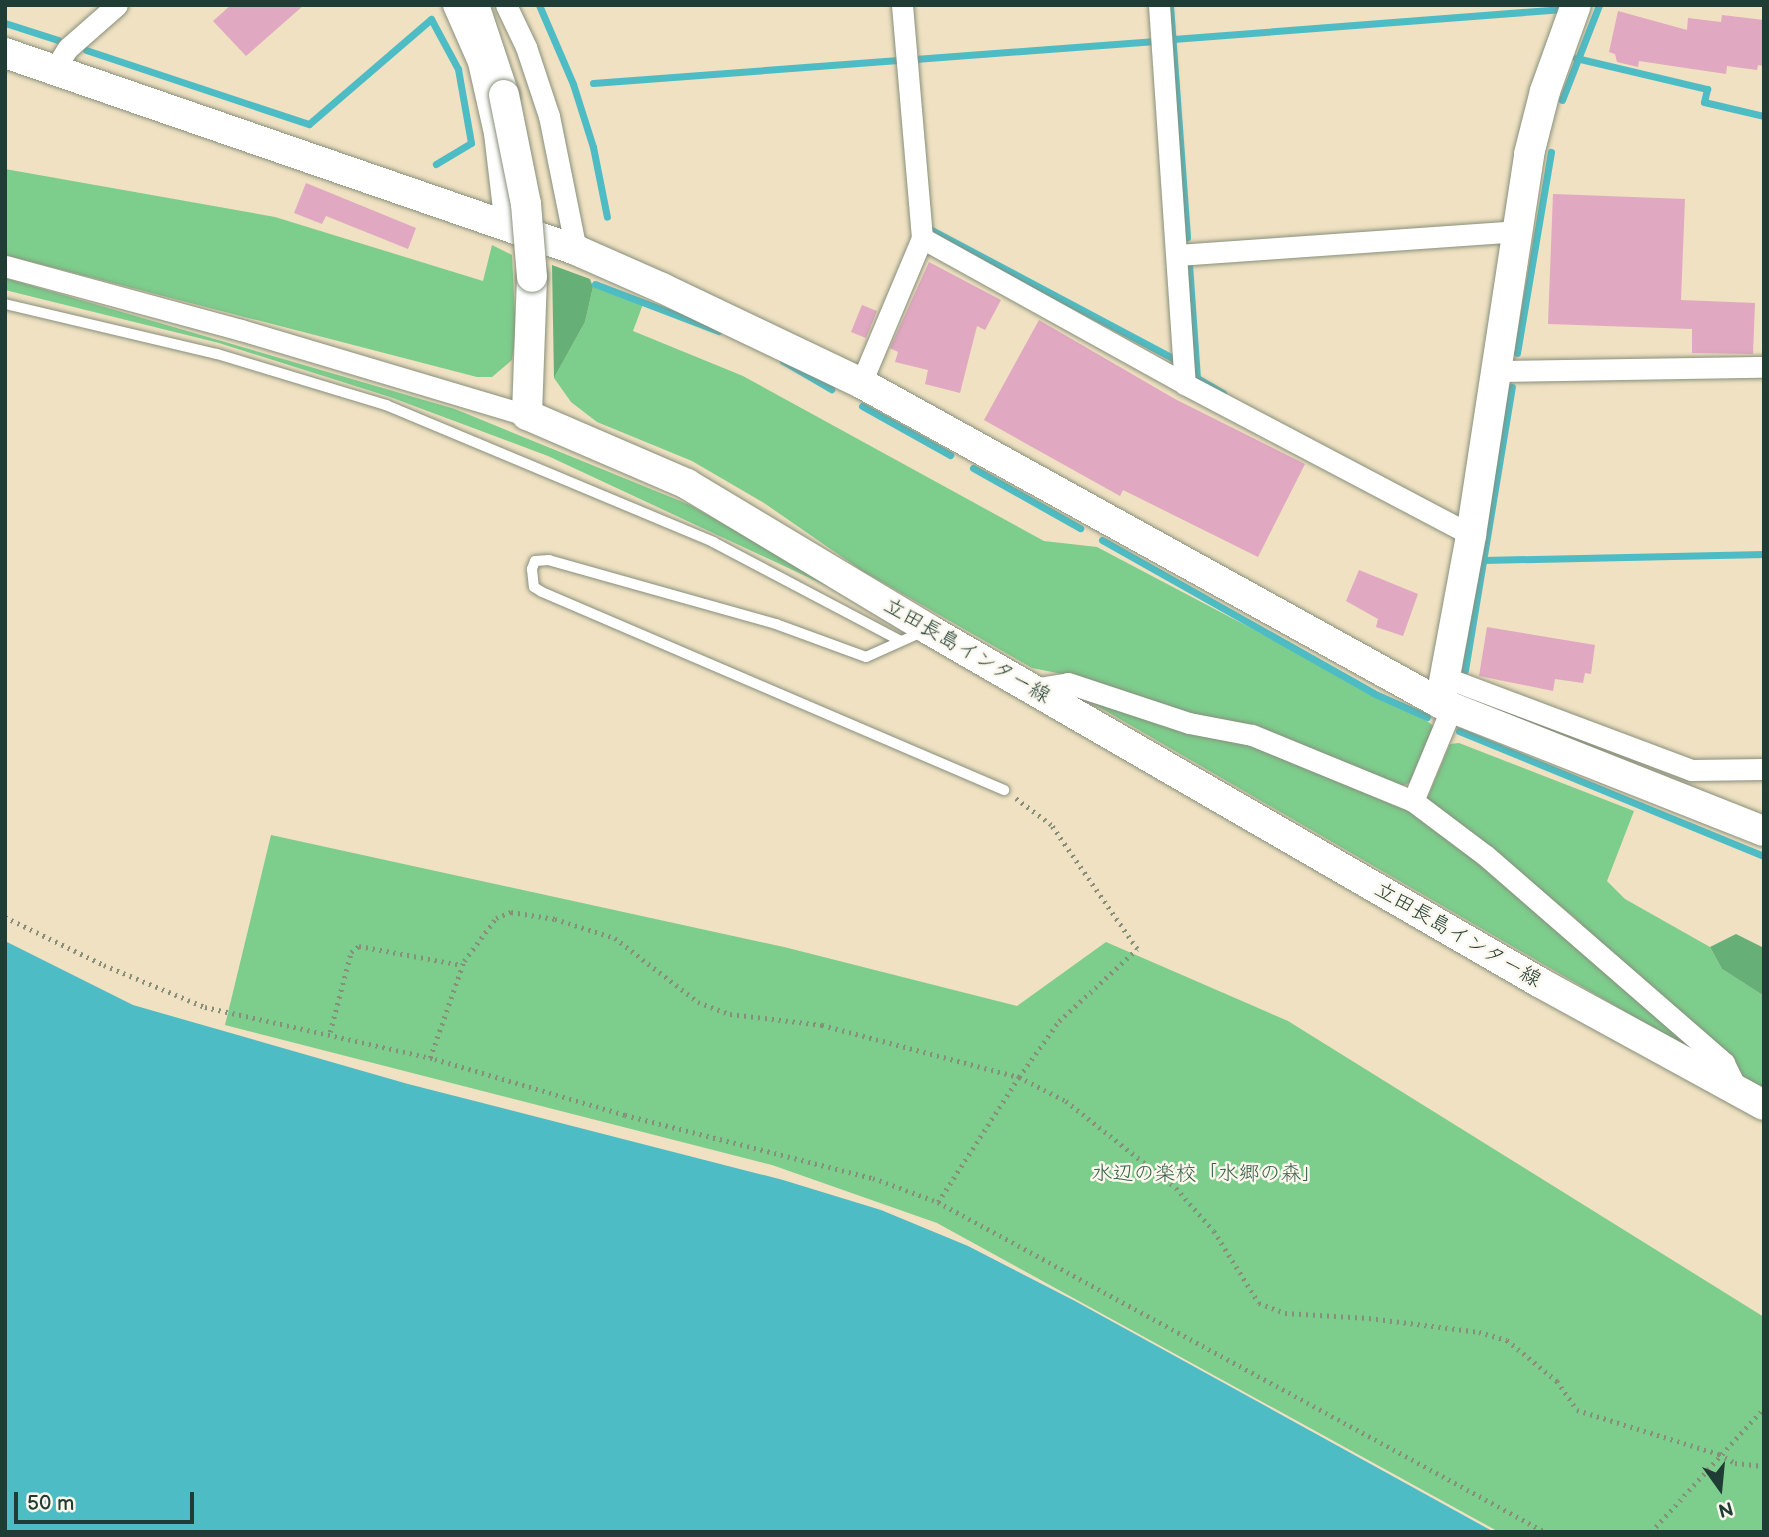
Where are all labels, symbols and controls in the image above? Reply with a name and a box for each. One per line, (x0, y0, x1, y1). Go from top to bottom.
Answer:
street label: 立田長島インター線 (879, 593, 1055, 709)
street label: 立田長島インター線 (1370, 877, 1546, 993)
park label: 水辺の楽校「水郷の森」 (1092, 1161, 1322, 1187)
north arrow (1685, 1453, 1755, 1523)
scale bar (18, 1478, 198, 1522)
text: 50 m (27, 1491, 74, 1516)
text: N (1716, 1496, 1735, 1522)

